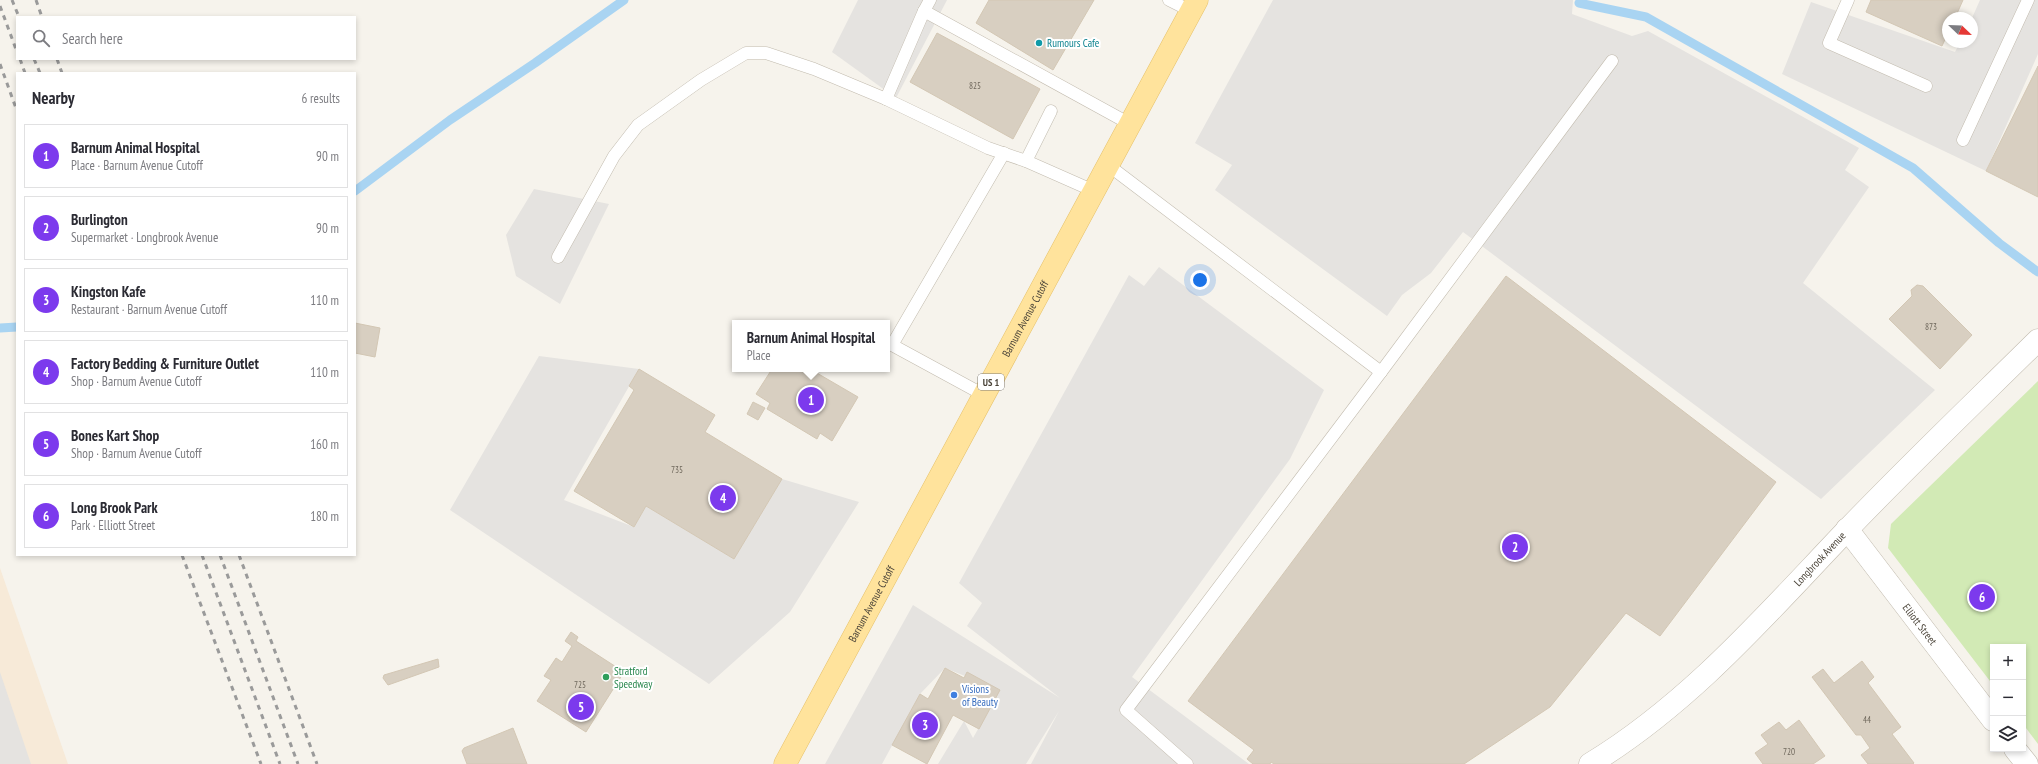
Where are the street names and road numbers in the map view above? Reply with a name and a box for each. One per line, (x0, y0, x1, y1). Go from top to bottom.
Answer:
street label: Barnum Avenue Cutoff (999, 277, 1052, 359)
road number: US 1 (978, 374, 1004, 390)
street label: Longbrook Avenue (1791, 528, 1849, 589)
street label: Barnum Avenue Cutoff (845, 562, 898, 644)
street label: Elliott Street (1900, 601, 1940, 648)

